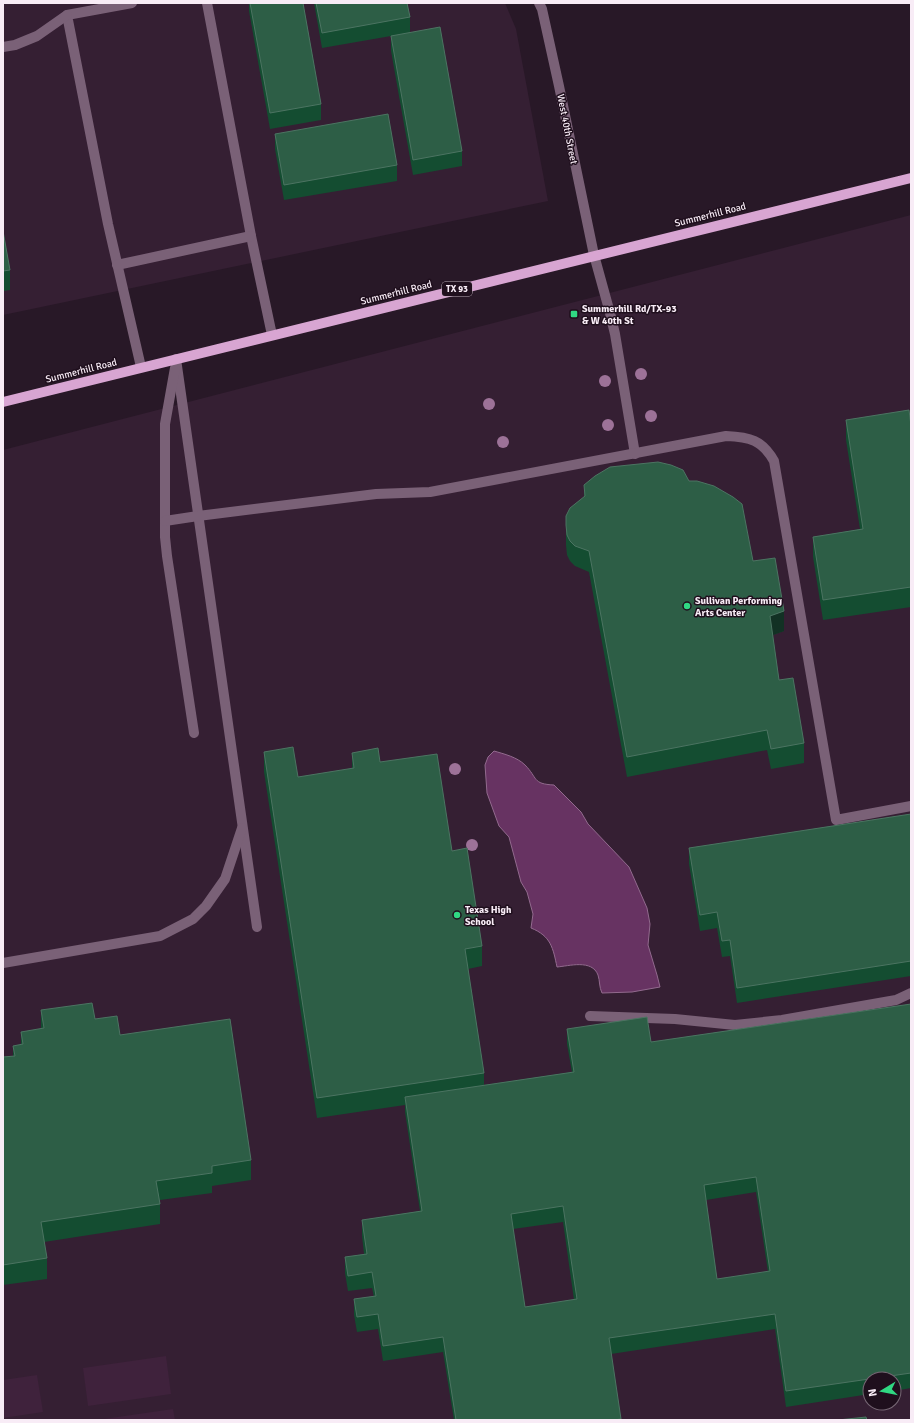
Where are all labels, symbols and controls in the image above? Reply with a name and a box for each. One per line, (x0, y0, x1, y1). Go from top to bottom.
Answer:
street label: West 40th Street (554, 93, 580, 166)
street label: Summerhill Road (673, 200, 747, 230)
street label: Summerhill Road (359, 278, 433, 308)
road number: TX 93 (442, 282, 472, 296)
place label: Summerhill Rd/TX-93 & W 40th St (582, 303, 677, 327)
marker: Summerhill Rd/TX-93 & W 40th St (569, 309, 579, 319)
street label: Summerhill Road (44, 356, 118, 386)
place label: Sullivan Performing Arts Center (695, 595, 783, 619)
marker: Sullivan Performing Arts Center (682, 601, 692, 611)
place label: Texas High School (465, 904, 512, 928)
marker: Texas High School (452, 910, 462, 920)
north arrow (862, 1371, 902, 1411)
text: N (866, 1388, 880, 1398)

